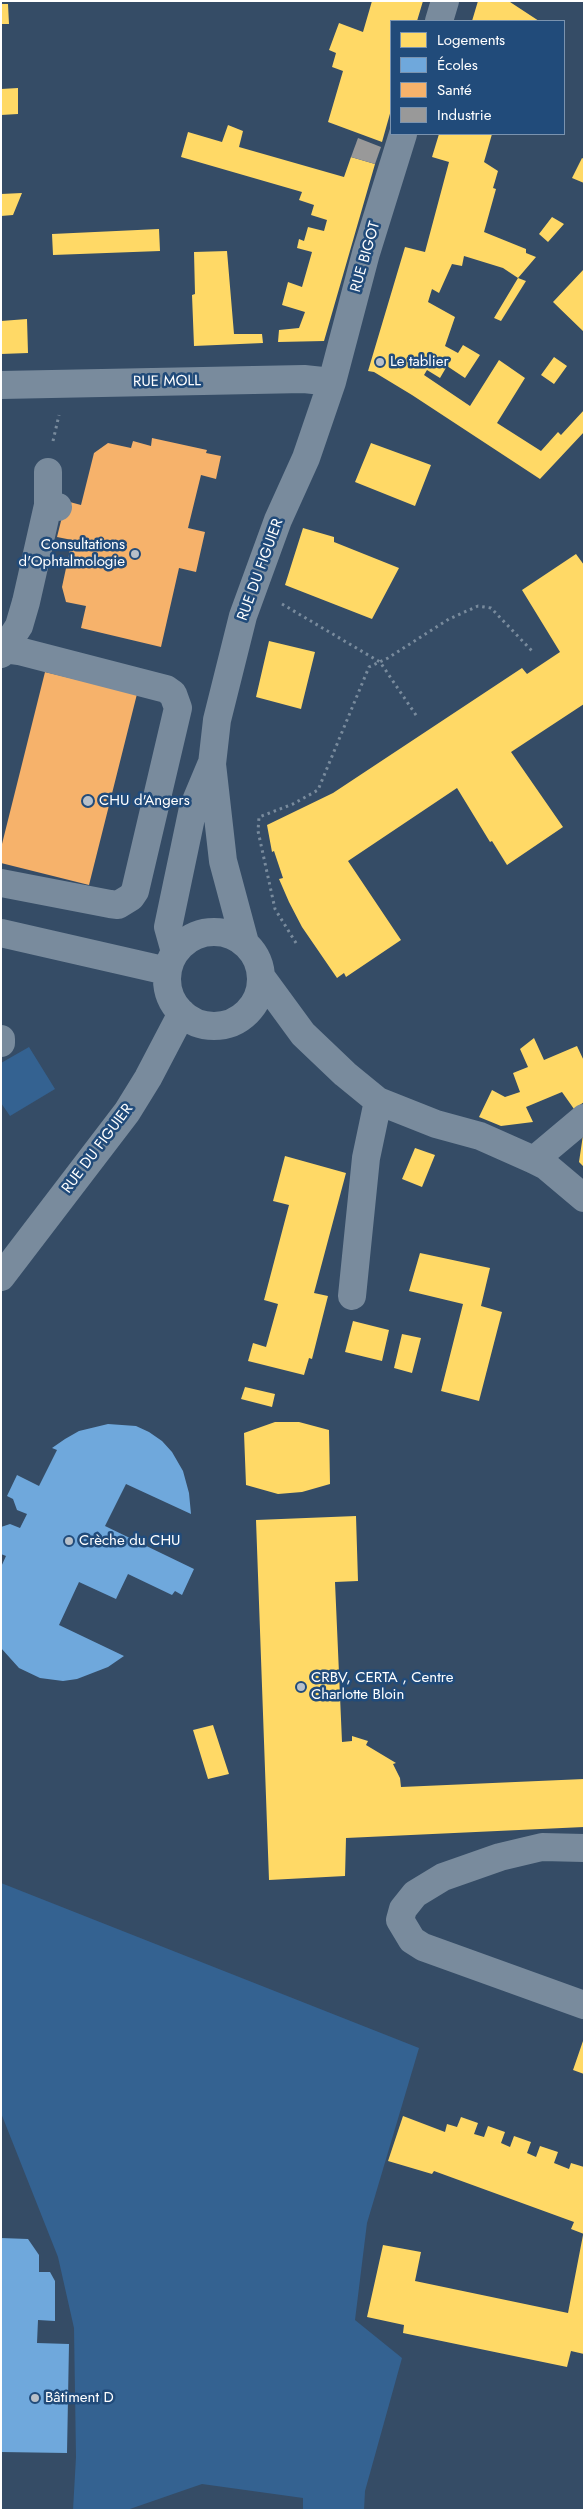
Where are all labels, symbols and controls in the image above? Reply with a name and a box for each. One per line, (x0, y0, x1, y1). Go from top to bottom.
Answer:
legend (390, 20, 565, 135)
text: Logements (437, 29, 505, 51)
text: Écoles (437, 54, 478, 76)
text: Santé (437, 79, 472, 101)
text: Industrie (437, 104, 491, 126)
street label: RUE BIGOT (347, 220, 385, 294)
place label: Le tablier (390, 353, 449, 371)
marker: Le tablier (374, 356, 386, 368)
street label: RUE MOLL (133, 372, 201, 392)
street label: RUE DU FIGUIER (234, 517, 288, 623)
place label: Consultations d'Ophtalmologie (18, 536, 125, 571)
marker: Consultations d'Ophtalmologie (129, 548, 141, 560)
place label: CHU d'Angers (99, 792, 190, 810)
marker: CHU d'Angers (81, 794, 95, 808)
street label: RUE DU FIGUIER (59, 1101, 137, 1197)
place label: Crèche du CHU (79, 1532, 181, 1550)
marker: Crèche du CHU (63, 1535, 75, 1547)
place label: CRBV, CERTA , Centre Charlotte Bloin (311, 1669, 453, 1704)
marker: CRBV, CERTA , Centre Charlotte Bloin (295, 1681, 307, 1693)
place label: Bâtiment D (45, 2389, 114, 2407)
marker: Bâtiment D (29, 2392, 41, 2404)

